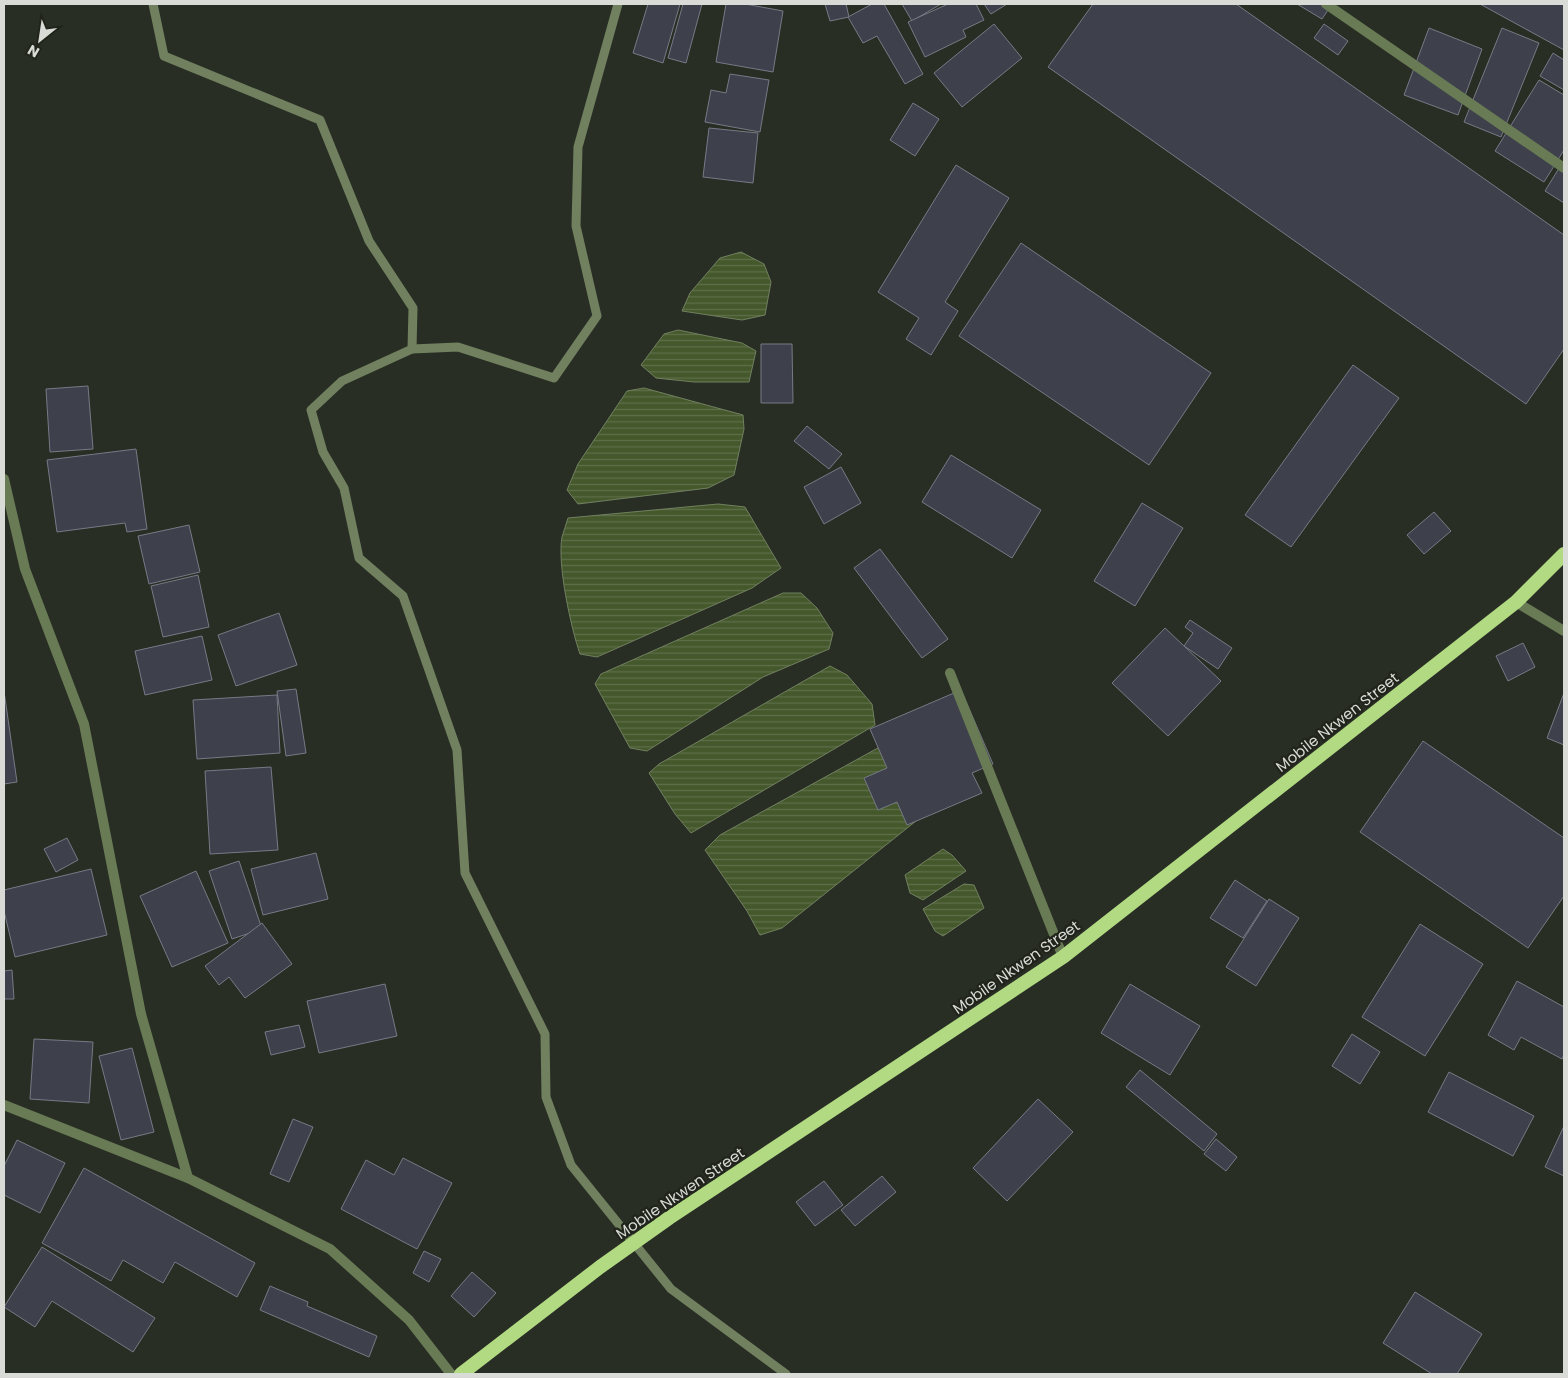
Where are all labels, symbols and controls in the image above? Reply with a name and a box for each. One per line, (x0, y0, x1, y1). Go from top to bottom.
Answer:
north arrow (15, 15, 65, 65)
text: N (24, 40, 43, 63)
street label: Mobile Nkwen Street (1271, 667, 1403, 777)
street label: Mobile Nkwen Street (948, 915, 1084, 1019)
street label: Mobile Nkwen Street (612, 1142, 748, 1244)

